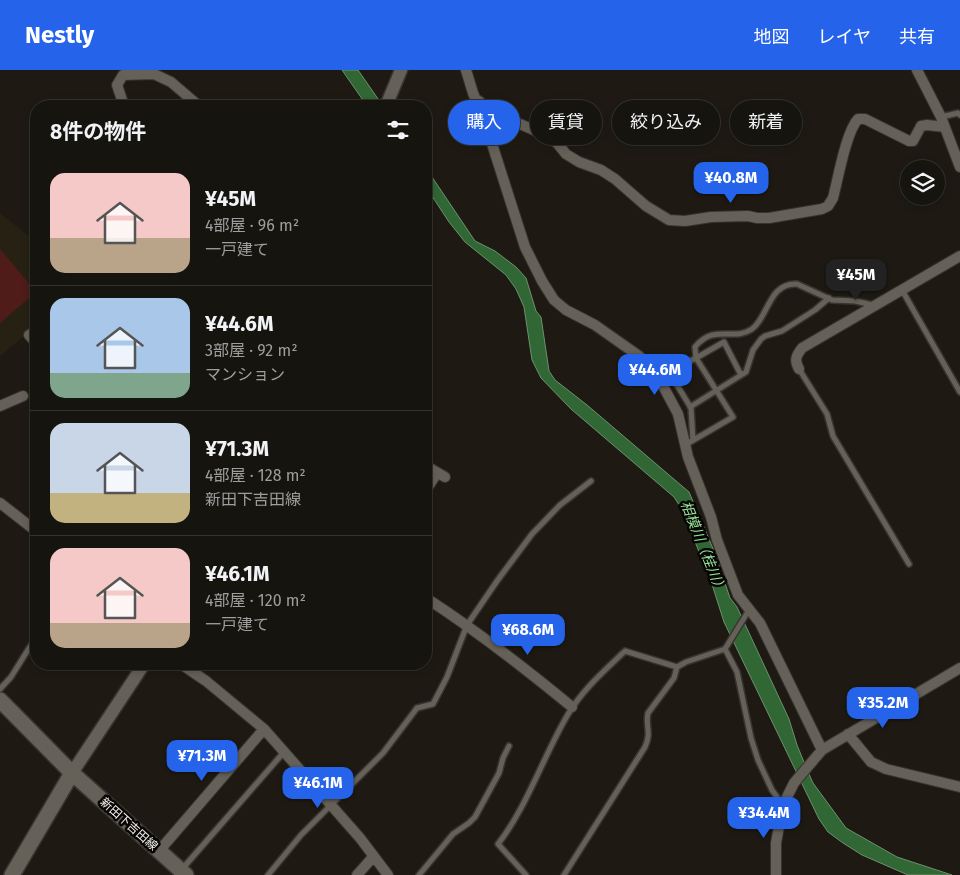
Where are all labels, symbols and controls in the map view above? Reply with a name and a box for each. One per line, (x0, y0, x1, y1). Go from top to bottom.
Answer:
text: Nestly (25, 21, 94, 49)
text: 地図 (754, 26, 790, 48)
text: レイヤ (818, 26, 871, 48)
text: 共有 (899, 26, 935, 48)
chip: 購入 (448, 100, 520, 145)
chip: 賃貸 (530, 100, 602, 145)
chip: 絞り込み (612, 100, 720, 145)
chip: 新着 (730, 100, 802, 145)
icon: filters (384, 116, 412, 144)
text: 8件の物件 (50, 119, 146, 145)
map controls (900, 160, 945, 205)
button: layers (900, 160, 945, 205)
pin: ¥40.8M (690, 162, 772, 204)
text: ¥40.8M (705, 168, 757, 187)
text: ¥45M (205, 186, 256, 212)
icon: home (90, 193, 150, 253)
text: 4部屋 · 96 m² (205, 216, 299, 235)
text: 一戸建て (205, 240, 269, 259)
pin: ¥45M (826, 258, 886, 301)
text: ¥45M (837, 265, 875, 284)
text: ¥44.6M (205, 311, 273, 337)
icon: home (90, 318, 150, 378)
text: 3部屋 · 92 m² (205, 341, 298, 360)
pin: ¥44.6M (614, 354, 696, 396)
text: ¥44.6M (629, 360, 681, 379)
text: マンション (205, 365, 285, 384)
text: ¥71.3M (205, 436, 269, 462)
icon: home (90, 443, 150, 503)
text: 4部屋 · 128 m² (205, 466, 306, 485)
text: 新田下吉田線 (205, 490, 301, 509)
water label: 相模川（桂川） (677, 498, 729, 596)
text: ¥46.1M (205, 561, 269, 587)
icon: home (90, 568, 150, 628)
text: 4部屋 · 120 m² (205, 591, 306, 610)
pin: ¥68.6M (487, 614, 569, 656)
text: 一戸建て (205, 615, 269, 634)
text: ¥68.6M (502, 620, 554, 639)
pin: ¥35.2M (842, 686, 924, 729)
text: ¥35.2M (858, 693, 908, 712)
pin: ¥71.3M (161, 740, 243, 782)
text: ¥71.3M (178, 746, 226, 765)
pin: ¥46.1M (277, 766, 359, 809)
text: ¥46.1M (293, 773, 343, 792)
street label: 新田下吉田線 (98, 795, 160, 853)
pin: ¥34.4M (723, 796, 805, 839)
text: ¥34.4M (738, 803, 790, 822)

